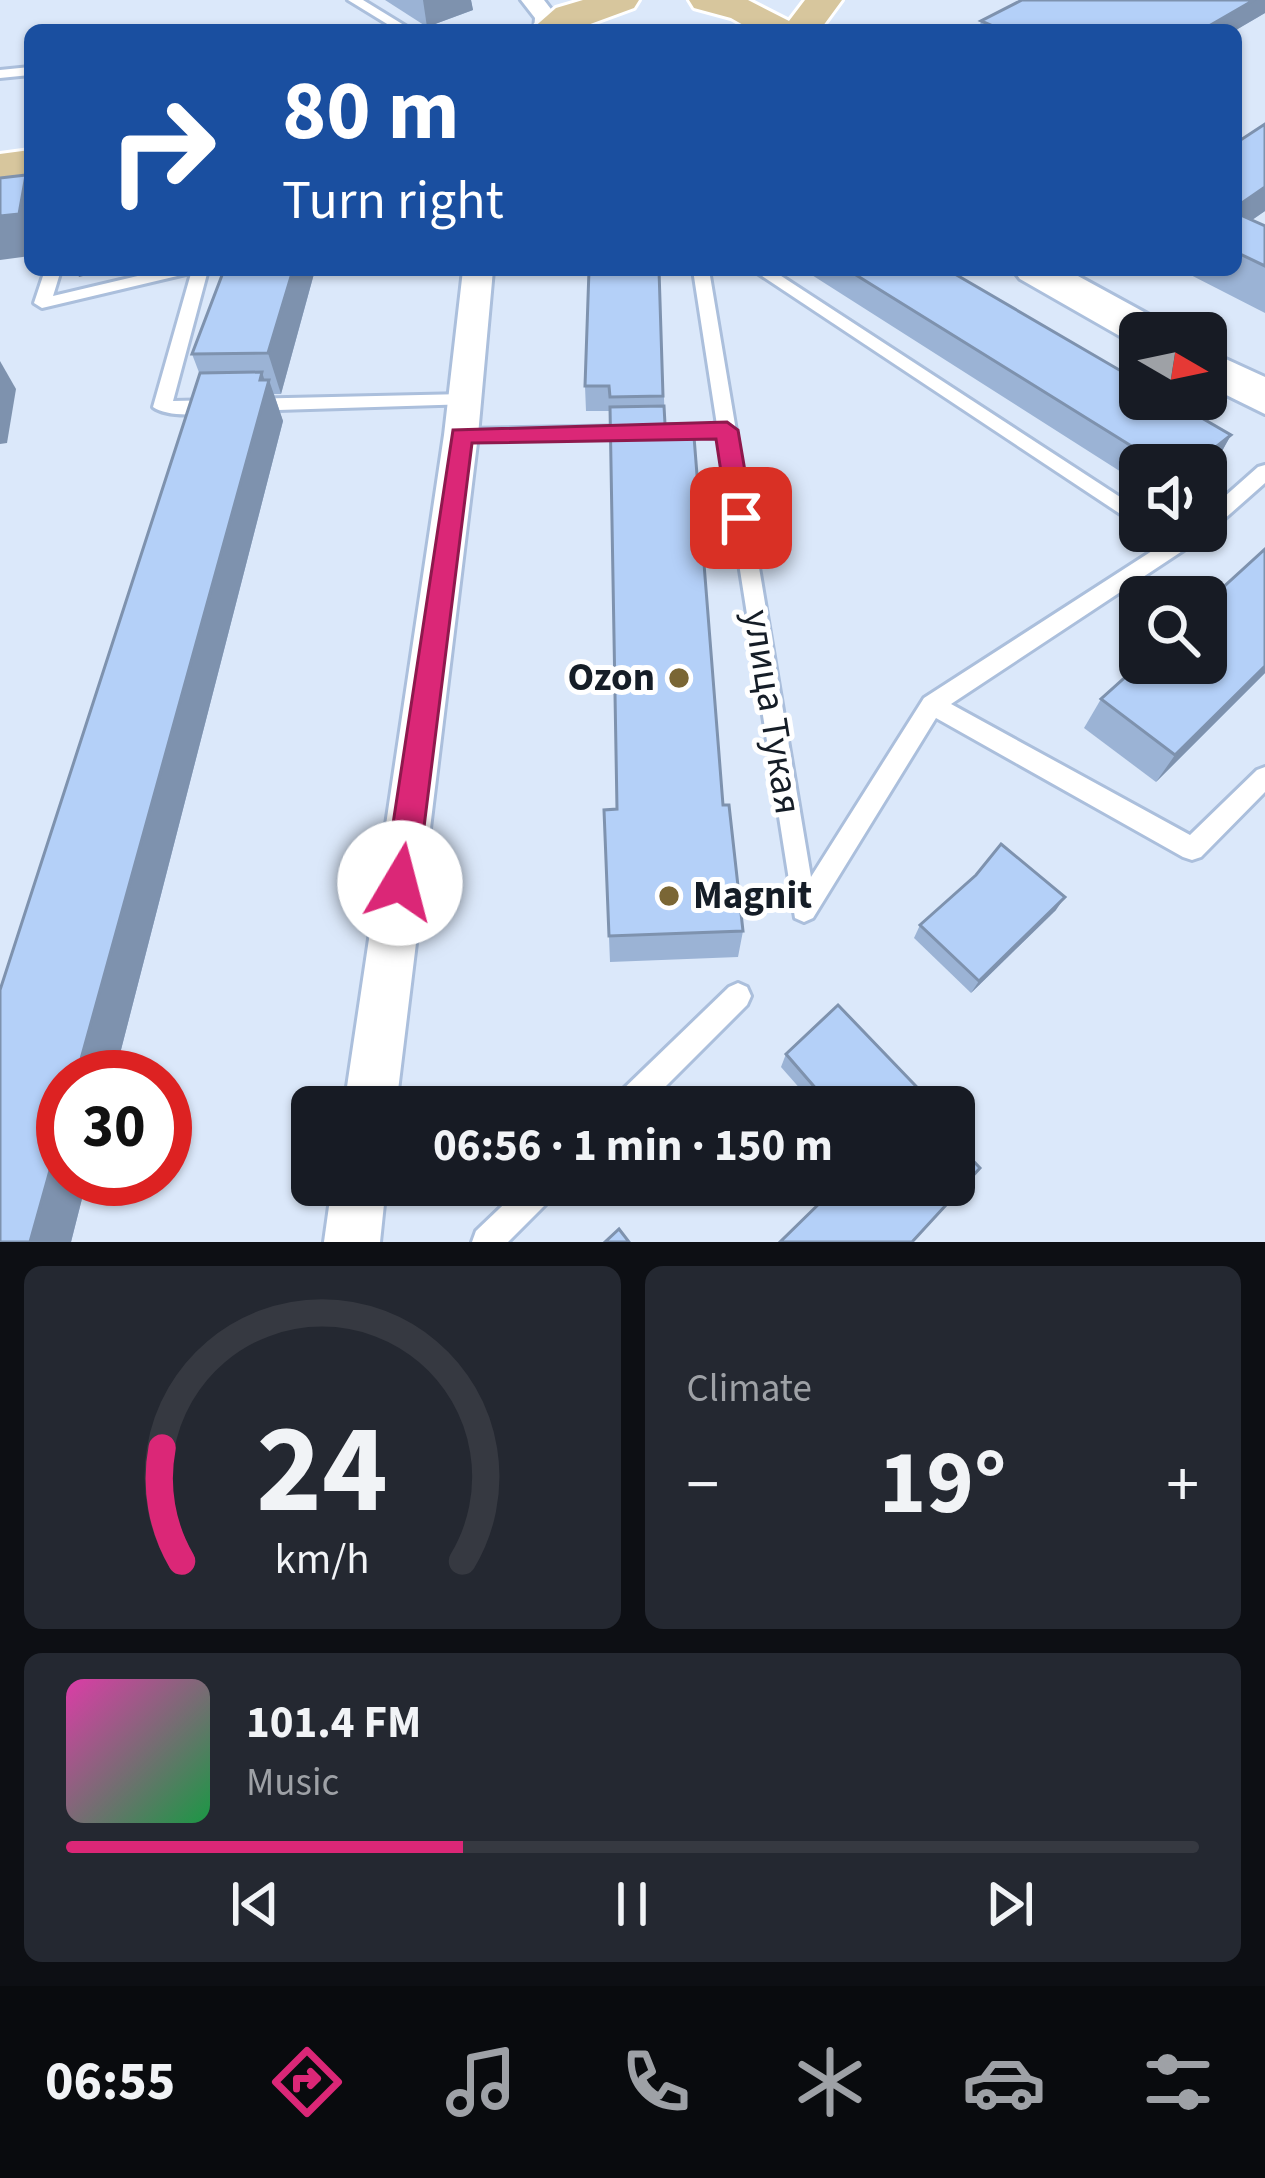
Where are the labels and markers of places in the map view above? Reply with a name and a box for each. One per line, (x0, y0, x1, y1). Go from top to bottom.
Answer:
pin (690, 467, 792, 569)
place label: Ozon (567, 650, 655, 706)
marker: Ozon (666, 665, 692, 691)
place label: Magnit (693, 868, 812, 924)
marker: Magnit (656, 883, 682, 909)

